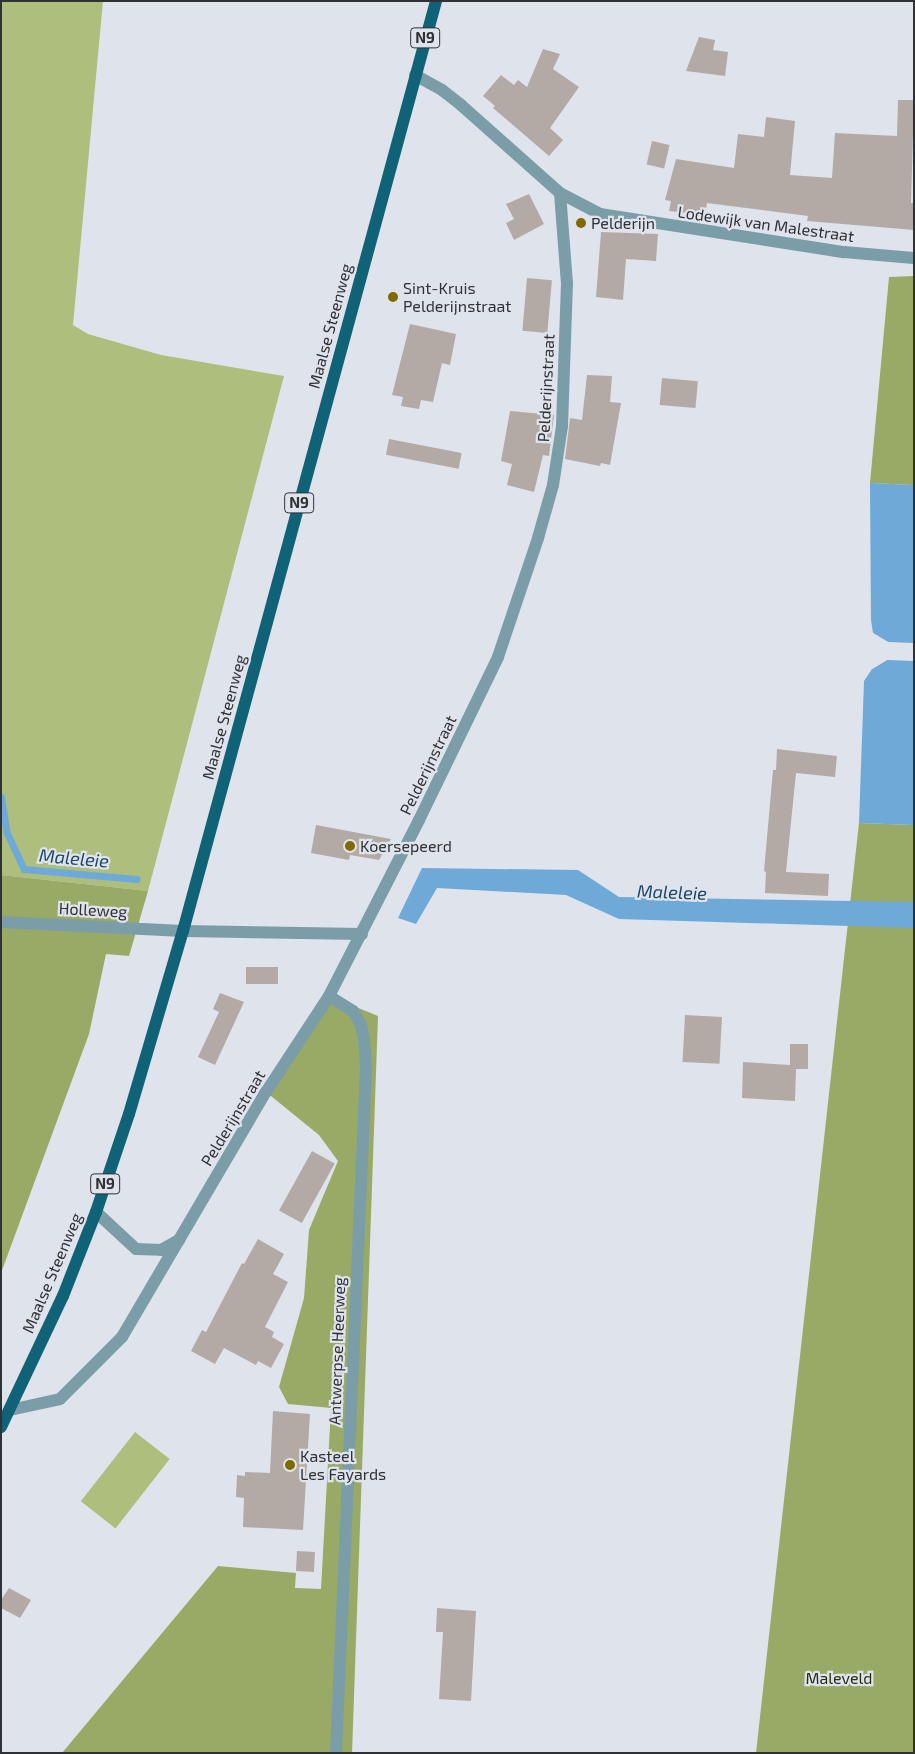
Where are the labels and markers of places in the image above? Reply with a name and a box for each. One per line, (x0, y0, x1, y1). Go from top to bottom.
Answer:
place label: Pelderijn (591, 213, 655, 233)
marker: Pelderijn (575, 217, 587, 229)
place label: Sint-Kruis Pelderijnstraat (403, 278, 511, 316)
marker: Sint-Kruis Pelderijnstraat (387, 291, 399, 303)
place label: Koersepeerd (360, 836, 452, 856)
marker: Koersepeerd (344, 840, 356, 852)
place label: Kasteel Les Fayards (300, 1446, 386, 1484)
marker: Kasteel Les Fayards (284, 1459, 296, 1471)

